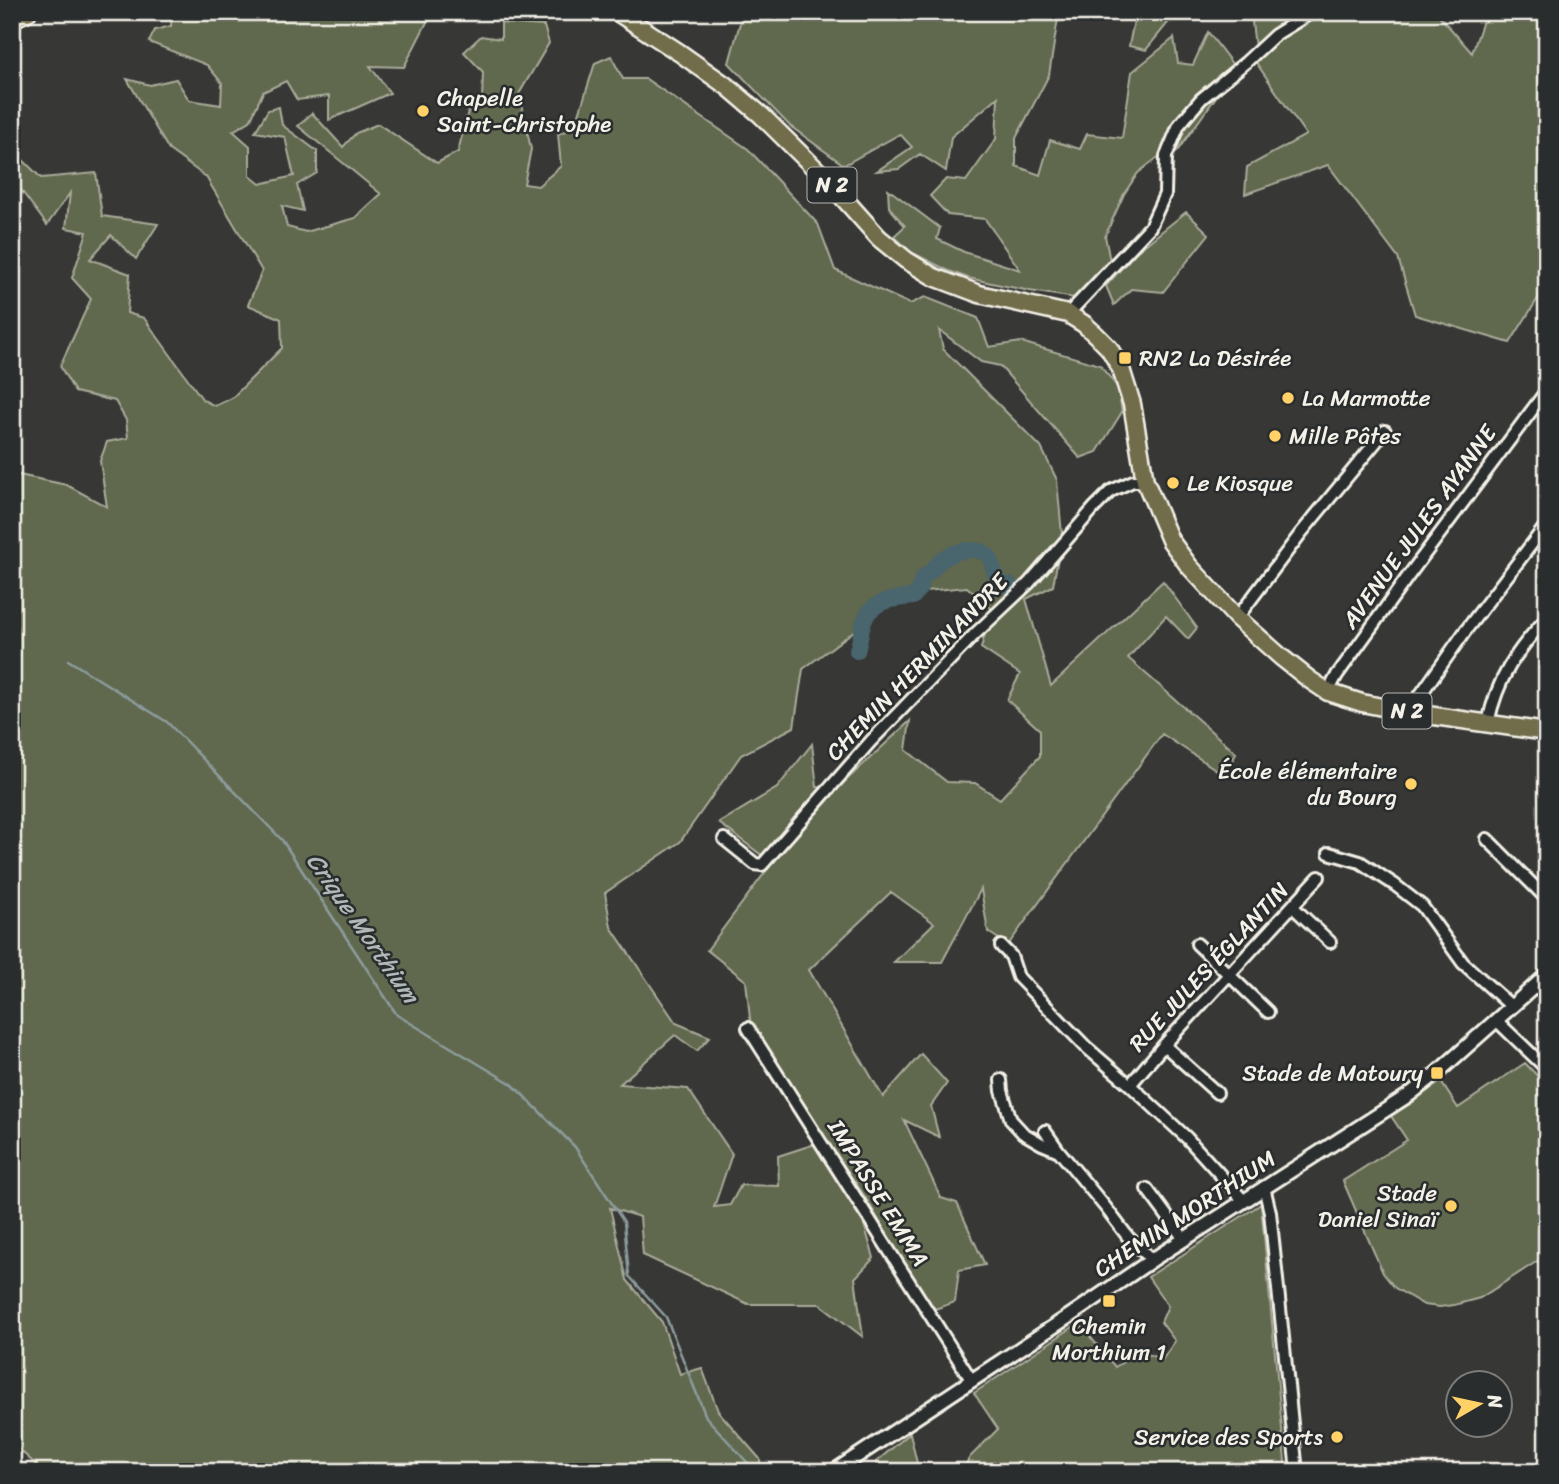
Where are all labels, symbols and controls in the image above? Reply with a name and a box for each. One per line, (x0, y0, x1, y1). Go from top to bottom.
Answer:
place label: Chapelle Saint-Christophe (437, 78, 611, 145)
marker: Chapelle Saint-Christophe (415, 103, 431, 119)
road number: N 2 (808, 168, 856, 202)
place label: RN2 La Désirée (1139, 338, 1291, 379)
marker: RN2 La Désirée (1117, 350, 1133, 366)
place label: La Marmotte (1302, 378, 1431, 419)
marker: La Marmotte (1280, 390, 1296, 406)
street label: AVENUE JULES AYANNE (1330, 415, 1508, 639)
place label: Mille Pâtes (1289, 416, 1401, 457)
marker: Mille Pâtes (1267, 428, 1283, 444)
place label: Le Kiosque (1187, 463, 1293, 504)
marker: Le Kiosque (1165, 475, 1181, 491)
street label: CHEMIN HERMINANDRE (816, 562, 1019, 771)
road number: N 2 (1382, 694, 1432, 728)
place label: École élémentaire du Bourg (1218, 751, 1397, 818)
marker: École élémentaire du Bourg (1403, 776, 1419, 792)
water label: Crique Morthium (295, 844, 432, 1014)
street label: RUE JULES ÉGLANTIN (1119, 872, 1299, 1062)
place label: Stade de Matoury (1242, 1053, 1423, 1094)
marker: Stade de Matoury (1429, 1065, 1445, 1081)
street label: IMPASSE EMMA (816, 1110, 940, 1275)
street label: CHEMIN MORTHIUM (1085, 1139, 1285, 1289)
place label: Stade Daniel Sinaï (1318, 1173, 1441, 1240)
marker: Stade Daniel Sinaï (1443, 1198, 1459, 1214)
marker: Chemin Morthium 1 (1101, 1293, 1117, 1309)
place label: Chemin Morthium 1 (1052, 1306, 1166, 1373)
north arrow (1444, 1368, 1514, 1438)
text: N (1478, 1391, 1513, 1411)
place label: Service des Sports (1134, 1417, 1324, 1458)
marker: Service des Sports (1329, 1429, 1345, 1445)

